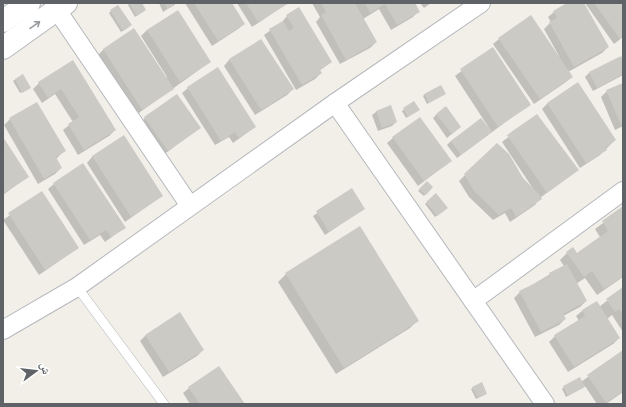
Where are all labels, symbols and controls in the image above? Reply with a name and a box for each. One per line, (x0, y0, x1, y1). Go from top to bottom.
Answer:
one-way arrow (29, 21, 40, 29)
north arrow (16, 351, 56, 391)
text: ش (36, 361, 53, 376)

